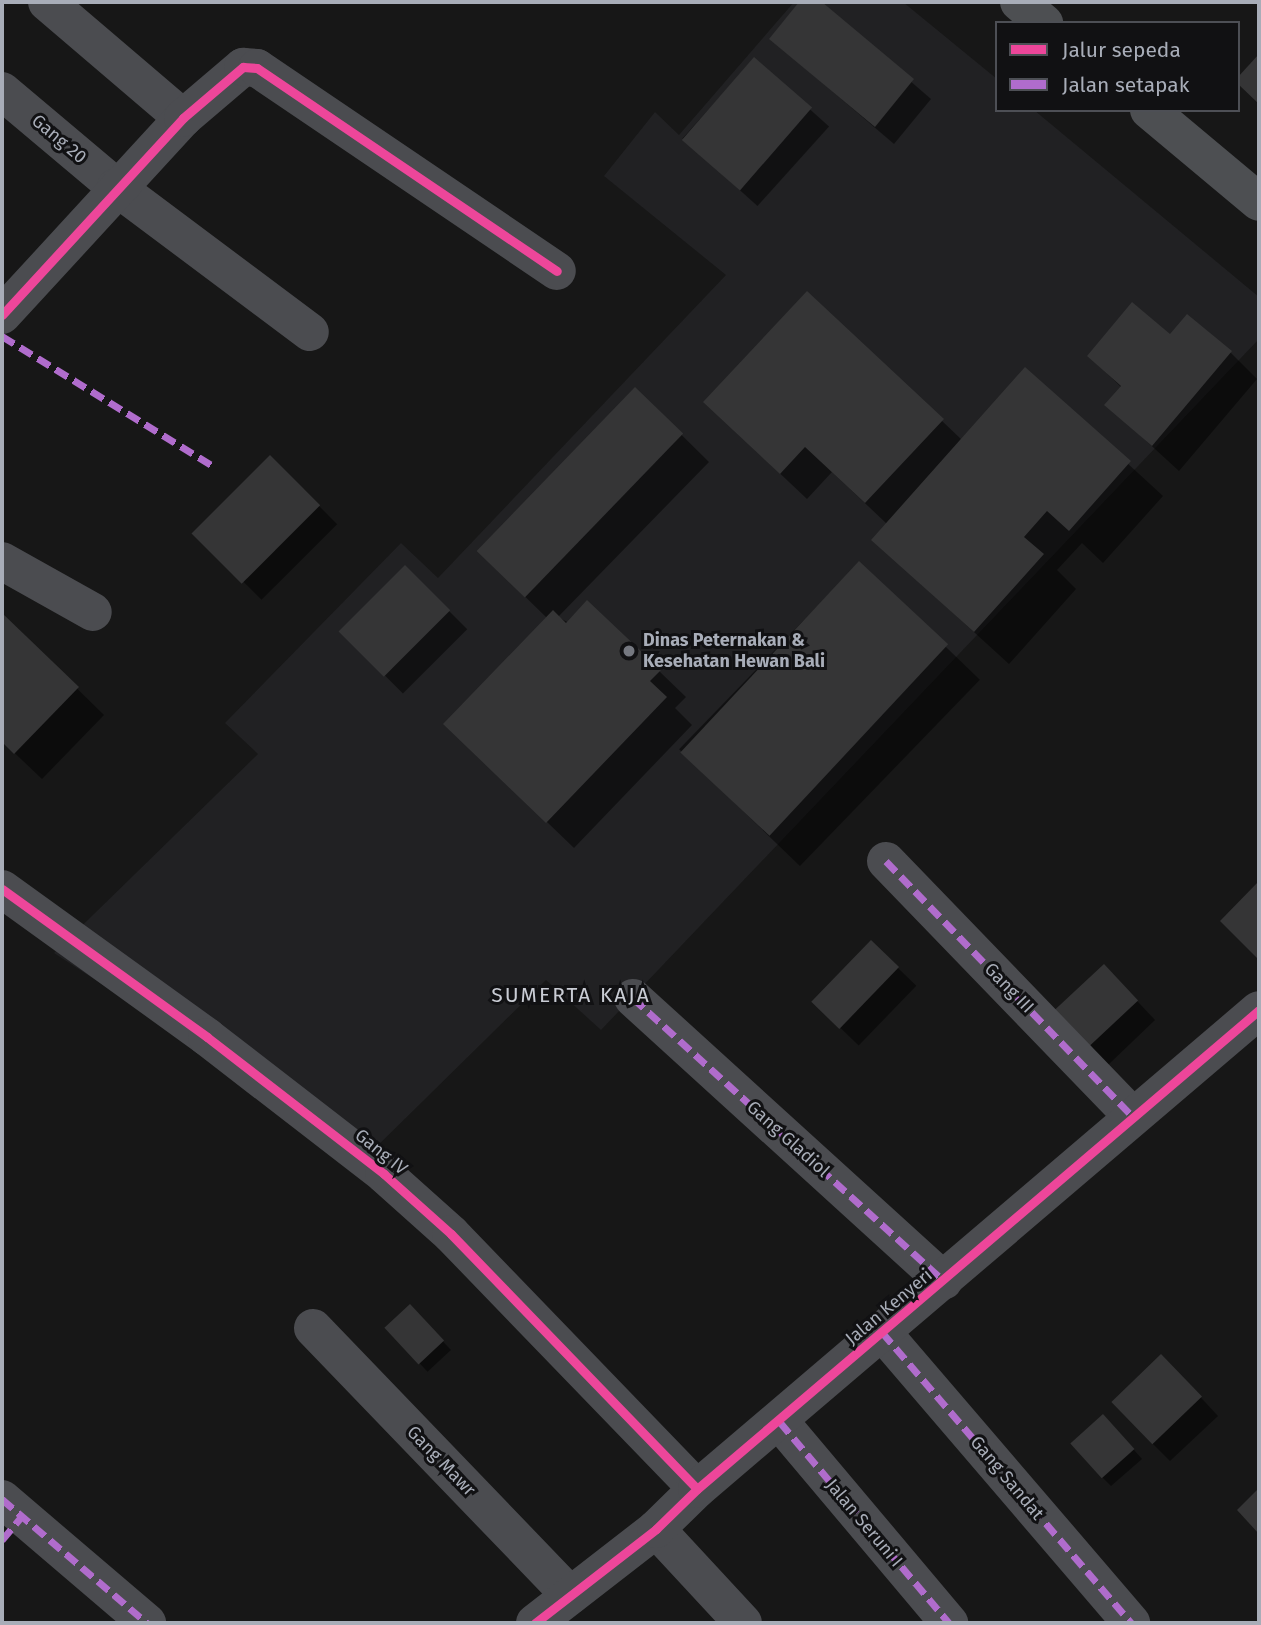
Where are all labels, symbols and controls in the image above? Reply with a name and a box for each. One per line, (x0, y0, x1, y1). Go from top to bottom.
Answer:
legend (995, 21, 1240, 112)
text: Jalur sepeda (1062, 37, 1181, 63)
text: Jalan setapak (1062, 72, 1190, 98)
street label: Gang 20 (27, 110, 91, 168)
place label: Dinas Peternakan & Kesehatan Hewan Bali (643, 630, 825, 672)
marker: Dinas Peternakan & Kesehatan Hewan Bali (621, 643, 637, 659)
street label: Gang III (980, 958, 1038, 1018)
district label: SUMERTA KAJA (493, 982, 649, 1008)
street label: Gang Gladiol (742, 1096, 834, 1182)
street label: Gang IV (350, 1124, 412, 1180)
street label: Jalan Kenyeri (841, 1264, 937, 1350)
street label: Gang Mawr (402, 1421, 480, 1501)
street label: Gang Sandat (966, 1432, 1048, 1524)
street label: Jalan Seruni I (821, 1475, 907, 1571)

